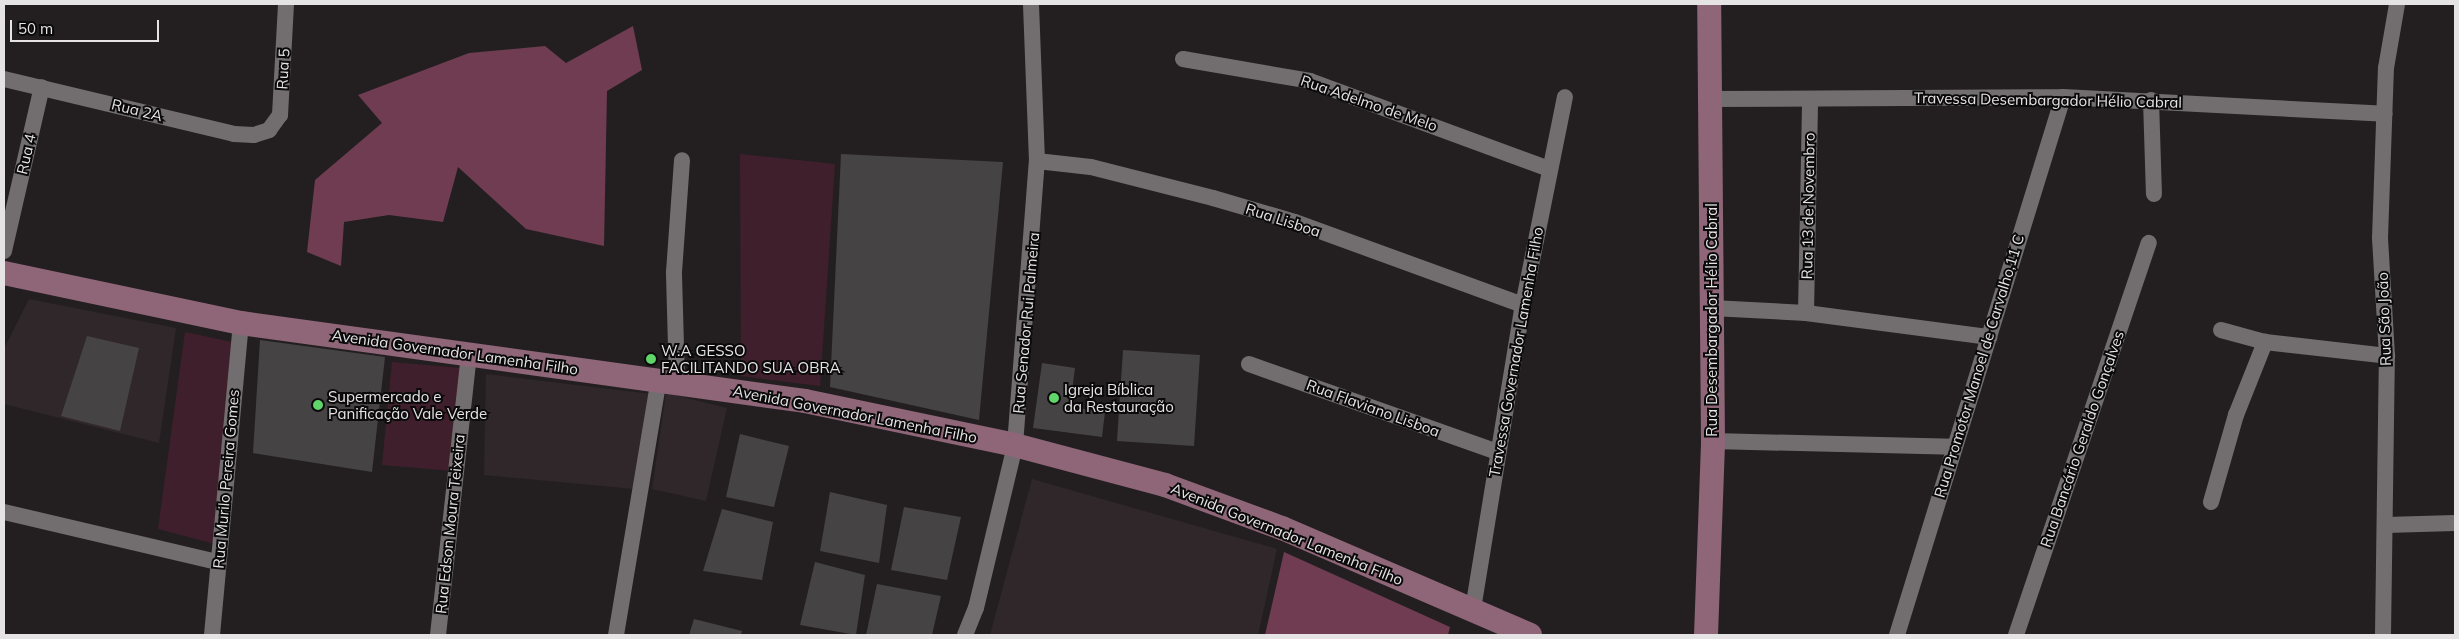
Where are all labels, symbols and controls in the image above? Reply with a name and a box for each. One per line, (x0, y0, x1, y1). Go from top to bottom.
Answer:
scale bar (12, 10, 161, 42)
text: 50 m (18, 19, 53, 38)
street label: Rua 5 (273, 48, 293, 90)
street label: Rua Adelmo de Melo (1298, 71, 1440, 135)
street label: Travessa Desembargador Hélio Cabral (1914, 89, 2182, 111)
street label: Rua 2A (110, 95, 164, 125)
street label: Rua 4 (13, 132, 39, 176)
street label: Rua 13 de Novembro (1798, 133, 1818, 279)
street label: Rua Lisboa (1243, 199, 1323, 241)
street label: Rua Desembargador Hélio Cabral (1703, 203, 1721, 437)
street label: Travessa Governador Lamenha Filho (1485, 226, 1547, 478)
street label: Rua Senador Rui Palmeira (1009, 232, 1043, 414)
street label: Rua Promotor Manoel de Carvalho,11 C (1930, 232, 2028, 500)
street label: Rua São João (2373, 272, 2395, 366)
street label: Avenida Governador Lamenha Filho (331, 326, 579, 378)
street label: Rua Bancário Geraldo Gonçalves (2036, 328, 2128, 550)
place label: W.A GESSO FACILITANDO SUA OBRA (661, 341, 841, 376)
marker: W.A GESSO FACILITANDO SUA OBRA (645, 353, 657, 365)
street label: Rua Flaviano Lisboa (1304, 376, 1442, 440)
place label: Igreja Bíblica da Restauração (1064, 380, 1174, 415)
street label: Avenida Governador Lamenha Filho (731, 381, 979, 447)
place label: Supermercado e Panificação Vale Verde (328, 387, 487, 422)
street label: Rua Murilo Pereira Gomes (209, 389, 243, 569)
marker: Igreja Bíblica da Restauração (1048, 392, 1060, 404)
marker: Supermercado e Panificação Vale Verde (312, 399, 324, 411)
street label: Rua Edson Moura Teixeira (432, 433, 468, 615)
street label: Avenida Governador Lamenha Filho (1168, 479, 1406, 589)

